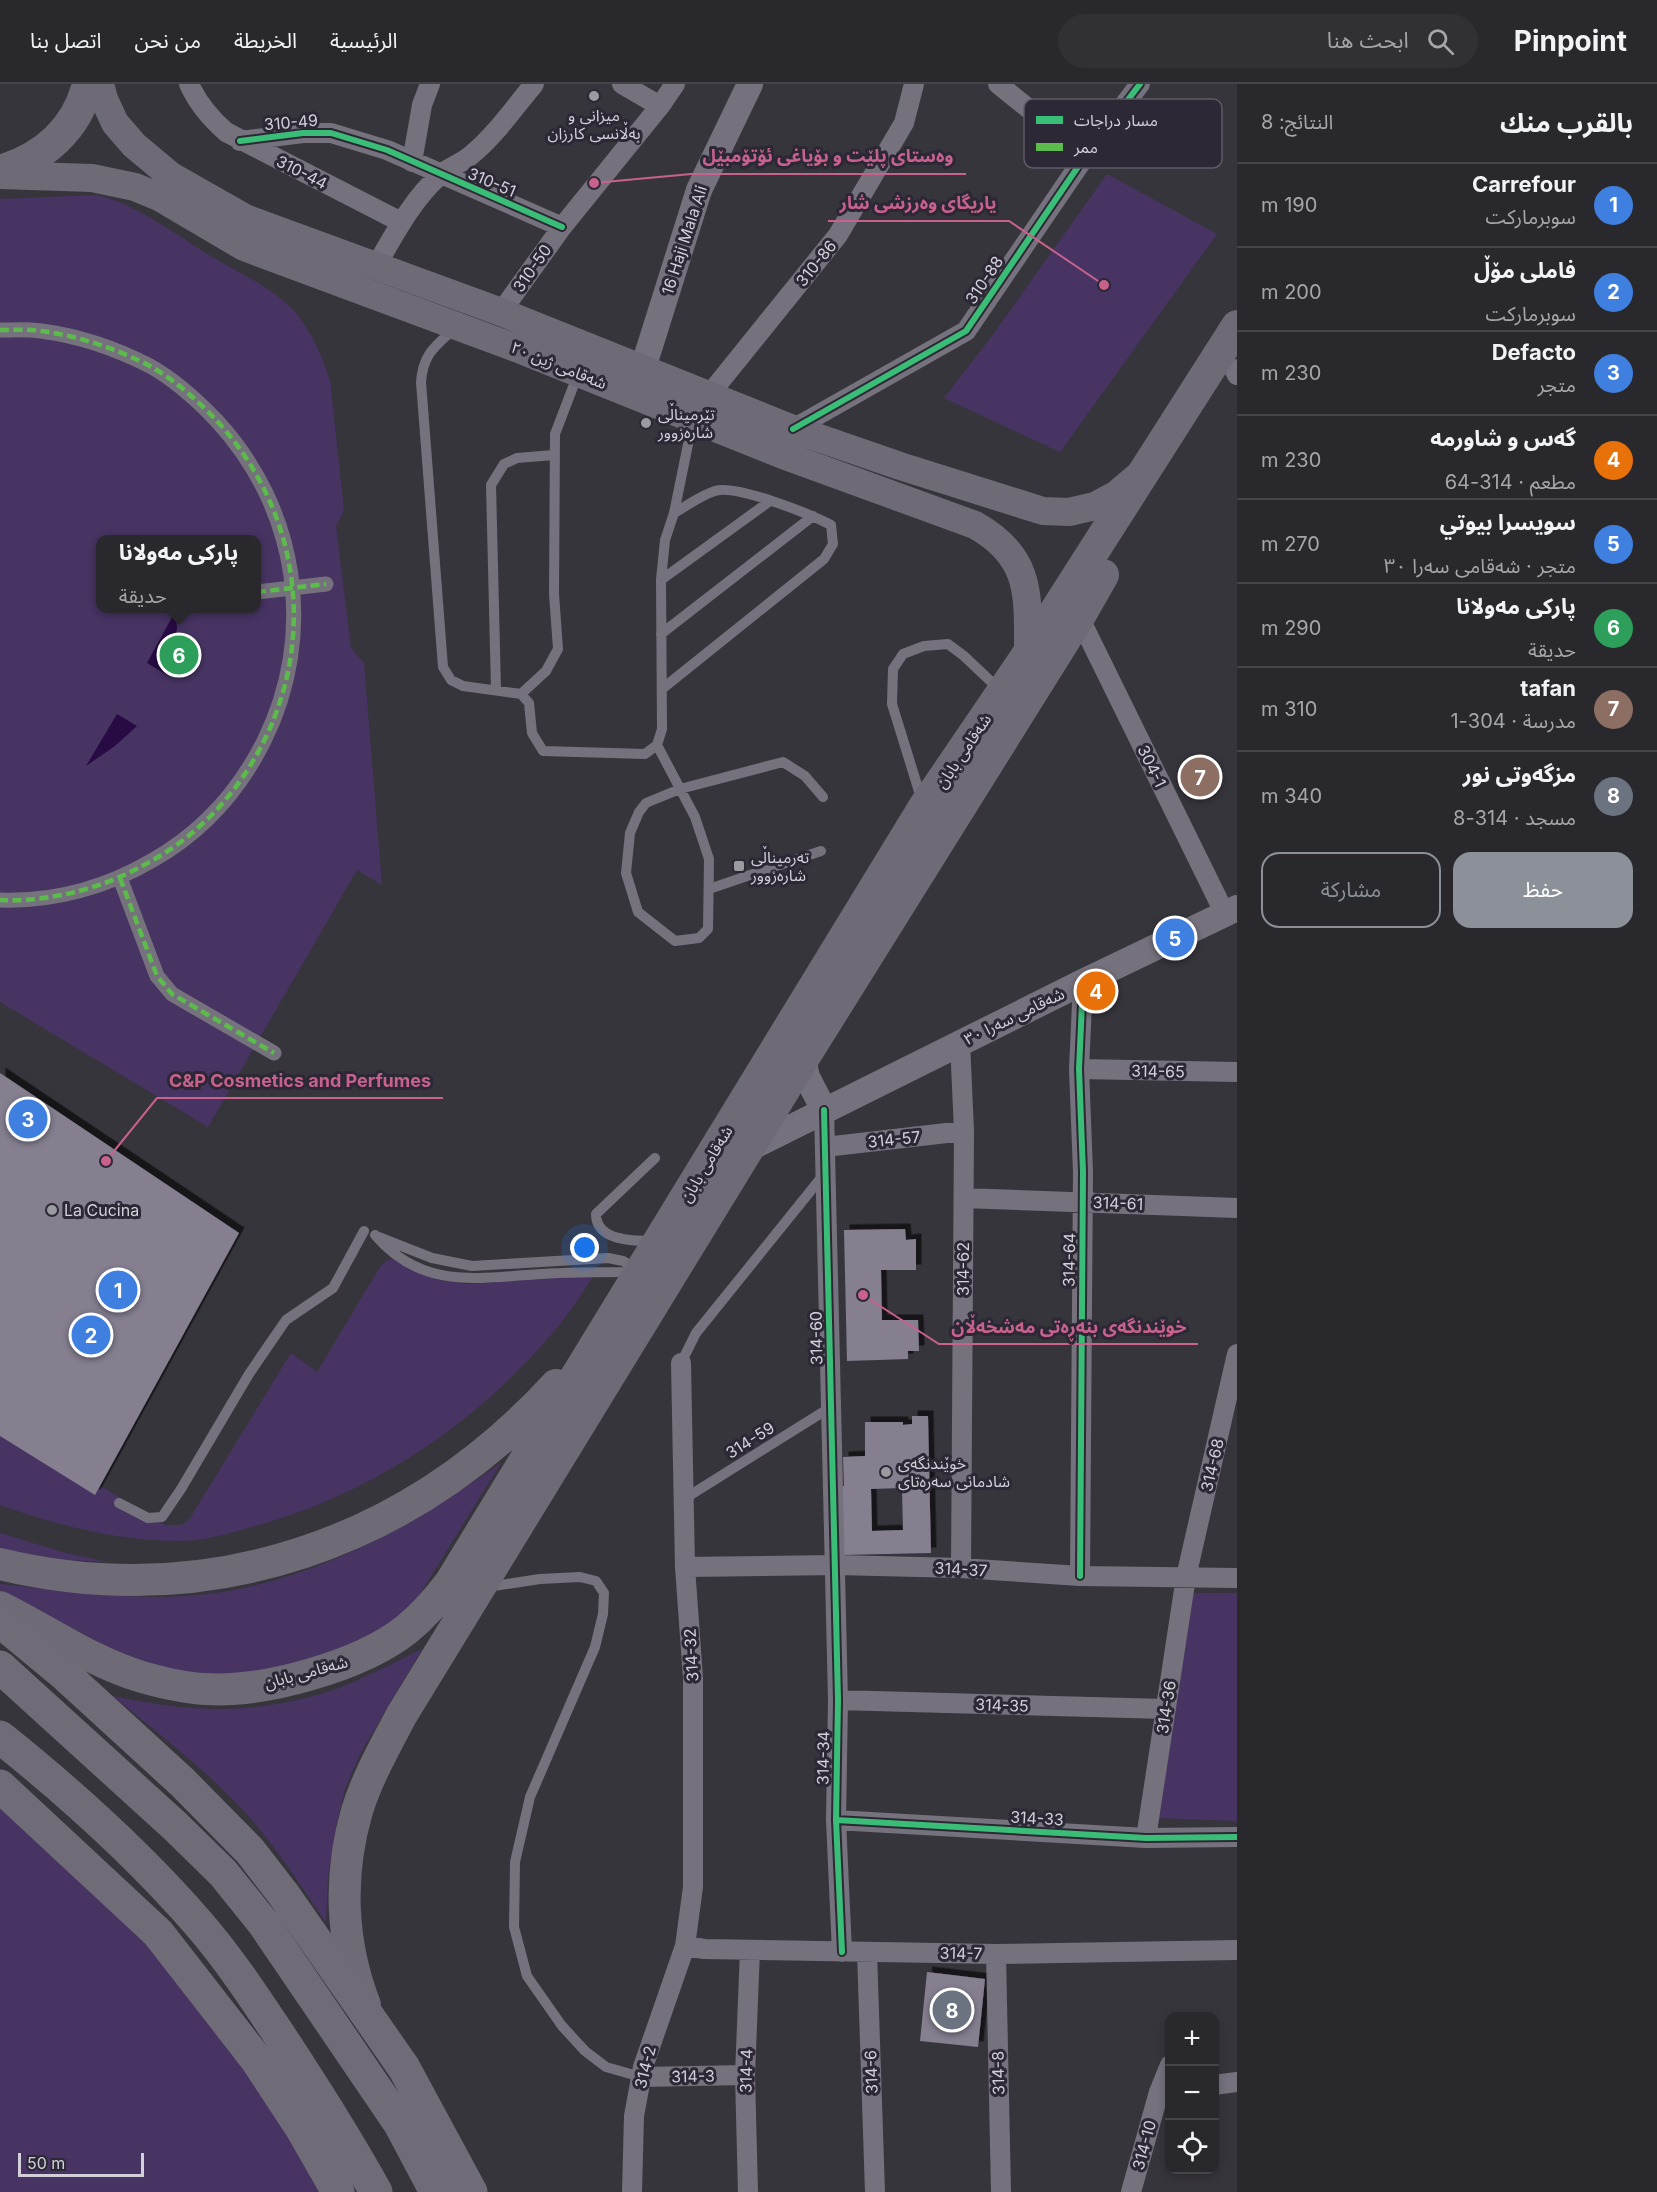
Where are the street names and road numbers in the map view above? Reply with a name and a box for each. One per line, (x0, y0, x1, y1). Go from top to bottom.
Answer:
street label: 310-49 (263, 110, 319, 134)
street label: 310-44 (273, 151, 331, 193)
street label: 310-51 (465, 163, 519, 201)
street label: 16 Haji Mala Ali (657, 183, 711, 297)
street label: 310-86 (791, 236, 841, 290)
street label: 310-50 (508, 240, 556, 296)
street label: 310-88 (961, 252, 1007, 308)
street label: شەقامی ژین ٢٠ (508, 337, 610, 393)
street label: شەقامی بابان (931, 710, 995, 792)
street label: 304-1 (1133, 742, 1171, 790)
street label: شەقامی سەرا ٣٠ (961, 983, 1067, 1049)
street label: 314-65 (1131, 1061, 1185, 1081)
street label: شەقامی بابان (675, 1122, 737, 1206)
street label: 314-57 (867, 1126, 921, 1152)
street label: 314-61 (1092, 1192, 1144, 1214)
street label: 314-64 (1059, 1233, 1079, 1287)
street label: 314-62 (953, 1242, 973, 1296)
street label: 314-60 (806, 1311, 826, 1365)
street label: 314-59 (722, 1417, 778, 1463)
street label: 314-68 (1196, 1436, 1228, 1494)
street label: 314-37 (934, 1558, 988, 1580)
street label: 314-32 (680, 1628, 702, 1682)
street label: شەقامی بابان (262, 1651, 350, 1693)
street label: 314-36 (1152, 1679, 1180, 1735)
street label: 314-35 (975, 1694, 1029, 1716)
street label: 314-34 (813, 1731, 833, 1785)
street label: 314-33 (1010, 1807, 1064, 1829)
street label: 314-7 (939, 1943, 983, 1963)
street label: 314-2 (630, 2044, 660, 2090)
street label: 314-4 (736, 2049, 756, 2093)
street label: 314-6 (860, 2050, 882, 2094)
street label: 314-8 (988, 2051, 1008, 2095)
street label: 314-3 (671, 2066, 715, 2086)
street label: 314-10 (1128, 2118, 1160, 2172)

